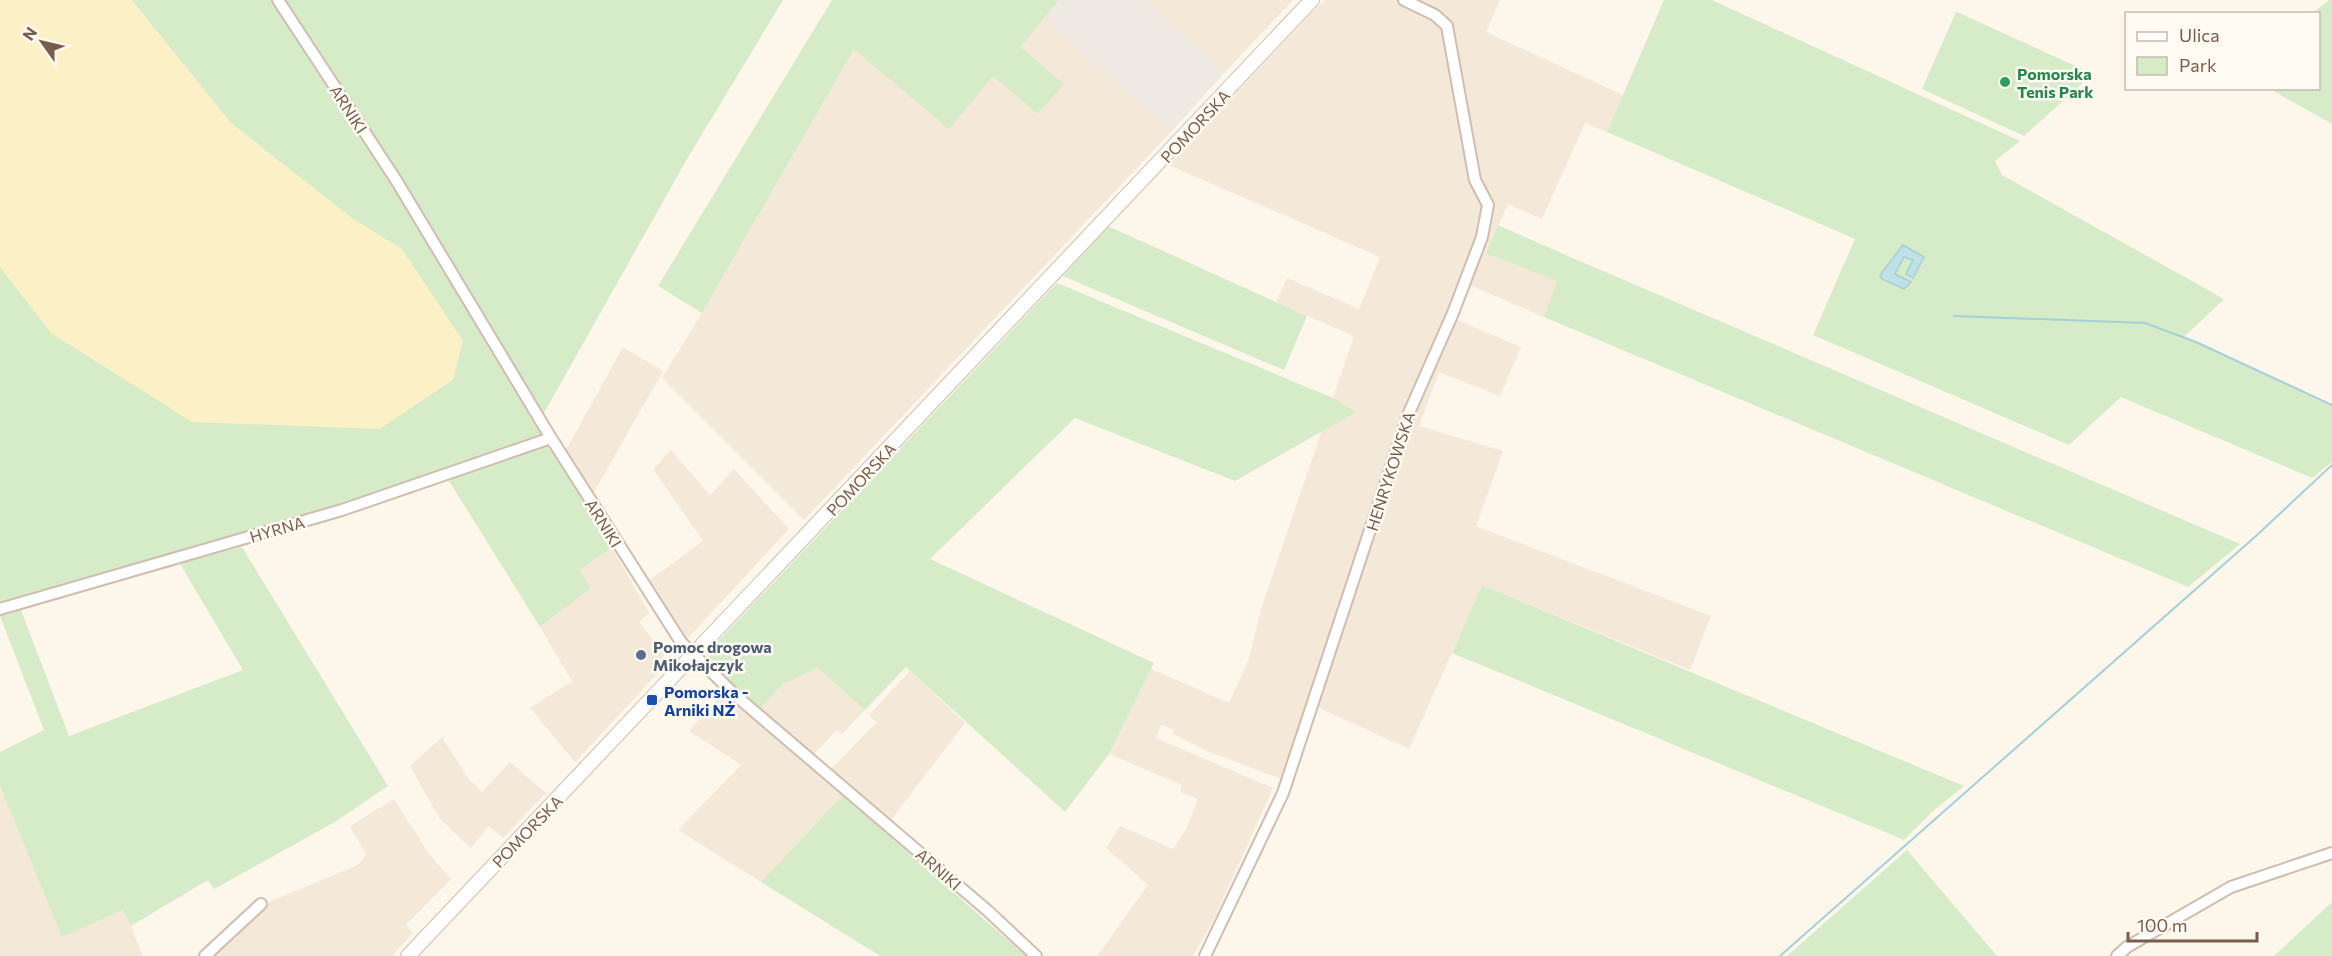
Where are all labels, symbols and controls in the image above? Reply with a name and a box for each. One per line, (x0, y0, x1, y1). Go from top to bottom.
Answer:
north arrow (12, 12, 72, 72)
legend (2125, 12, 2320, 90)
text: N (18, 23, 40, 44)
text: Ulica (2179, 24, 2220, 46)
text: Park (2179, 54, 2217, 76)
place label: Pomorska Tenis Park (2017, 64, 2094, 101)
marker: Pomorska Tenis Park (1998, 75, 2012, 89)
street label: ARNIKI (326, 81, 372, 137)
street label: POMORSKA (1156, 86, 1234, 166)
street label: HENRYKOWSKA (1362, 409, 1418, 533)
street label: POMORSKA (822, 439, 900, 519)
street label: ARNIKI (582, 495, 626, 551)
street label: HYRNA (247, 512, 307, 546)
place label: Pomoc drogowa Mikołajczyk (653, 637, 772, 674)
marker: Pomoc drogowa Mikołajczyk (634, 648, 648, 662)
place label: Pomorska - Arniki NŻ (664, 682, 749, 719)
marker: Pomorska - Arniki NŻ (645, 693, 659, 707)
street label: POMORSKA (488, 791, 566, 871)
street label: ARNIKI (913, 844, 965, 894)
scale bar (2128, 905, 2257, 943)
text: 100 m (2137, 914, 2187, 936)

